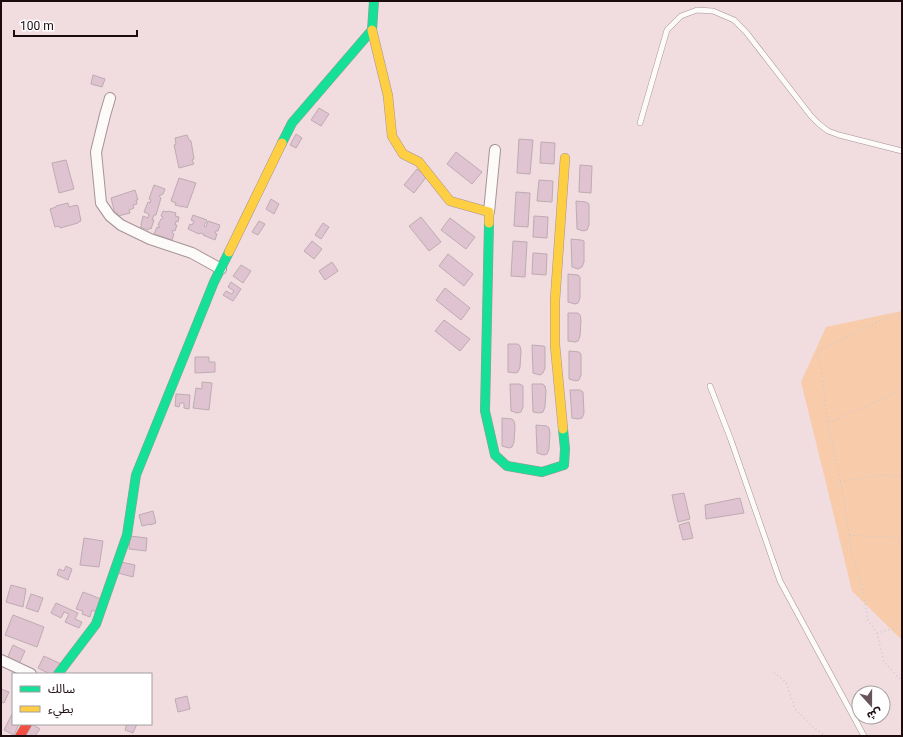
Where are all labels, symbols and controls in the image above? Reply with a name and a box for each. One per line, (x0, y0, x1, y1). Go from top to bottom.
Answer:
scale bar (14, 12, 137, 38)
text: 100 m (20, 19, 54, 33)
legend (12, 673, 152, 725)
text: سالك (48, 682, 75, 696)
north arrow (851, 685, 891, 725)
text: بطيء (48, 702, 74, 719)
text: ش (865, 705, 884, 723)

